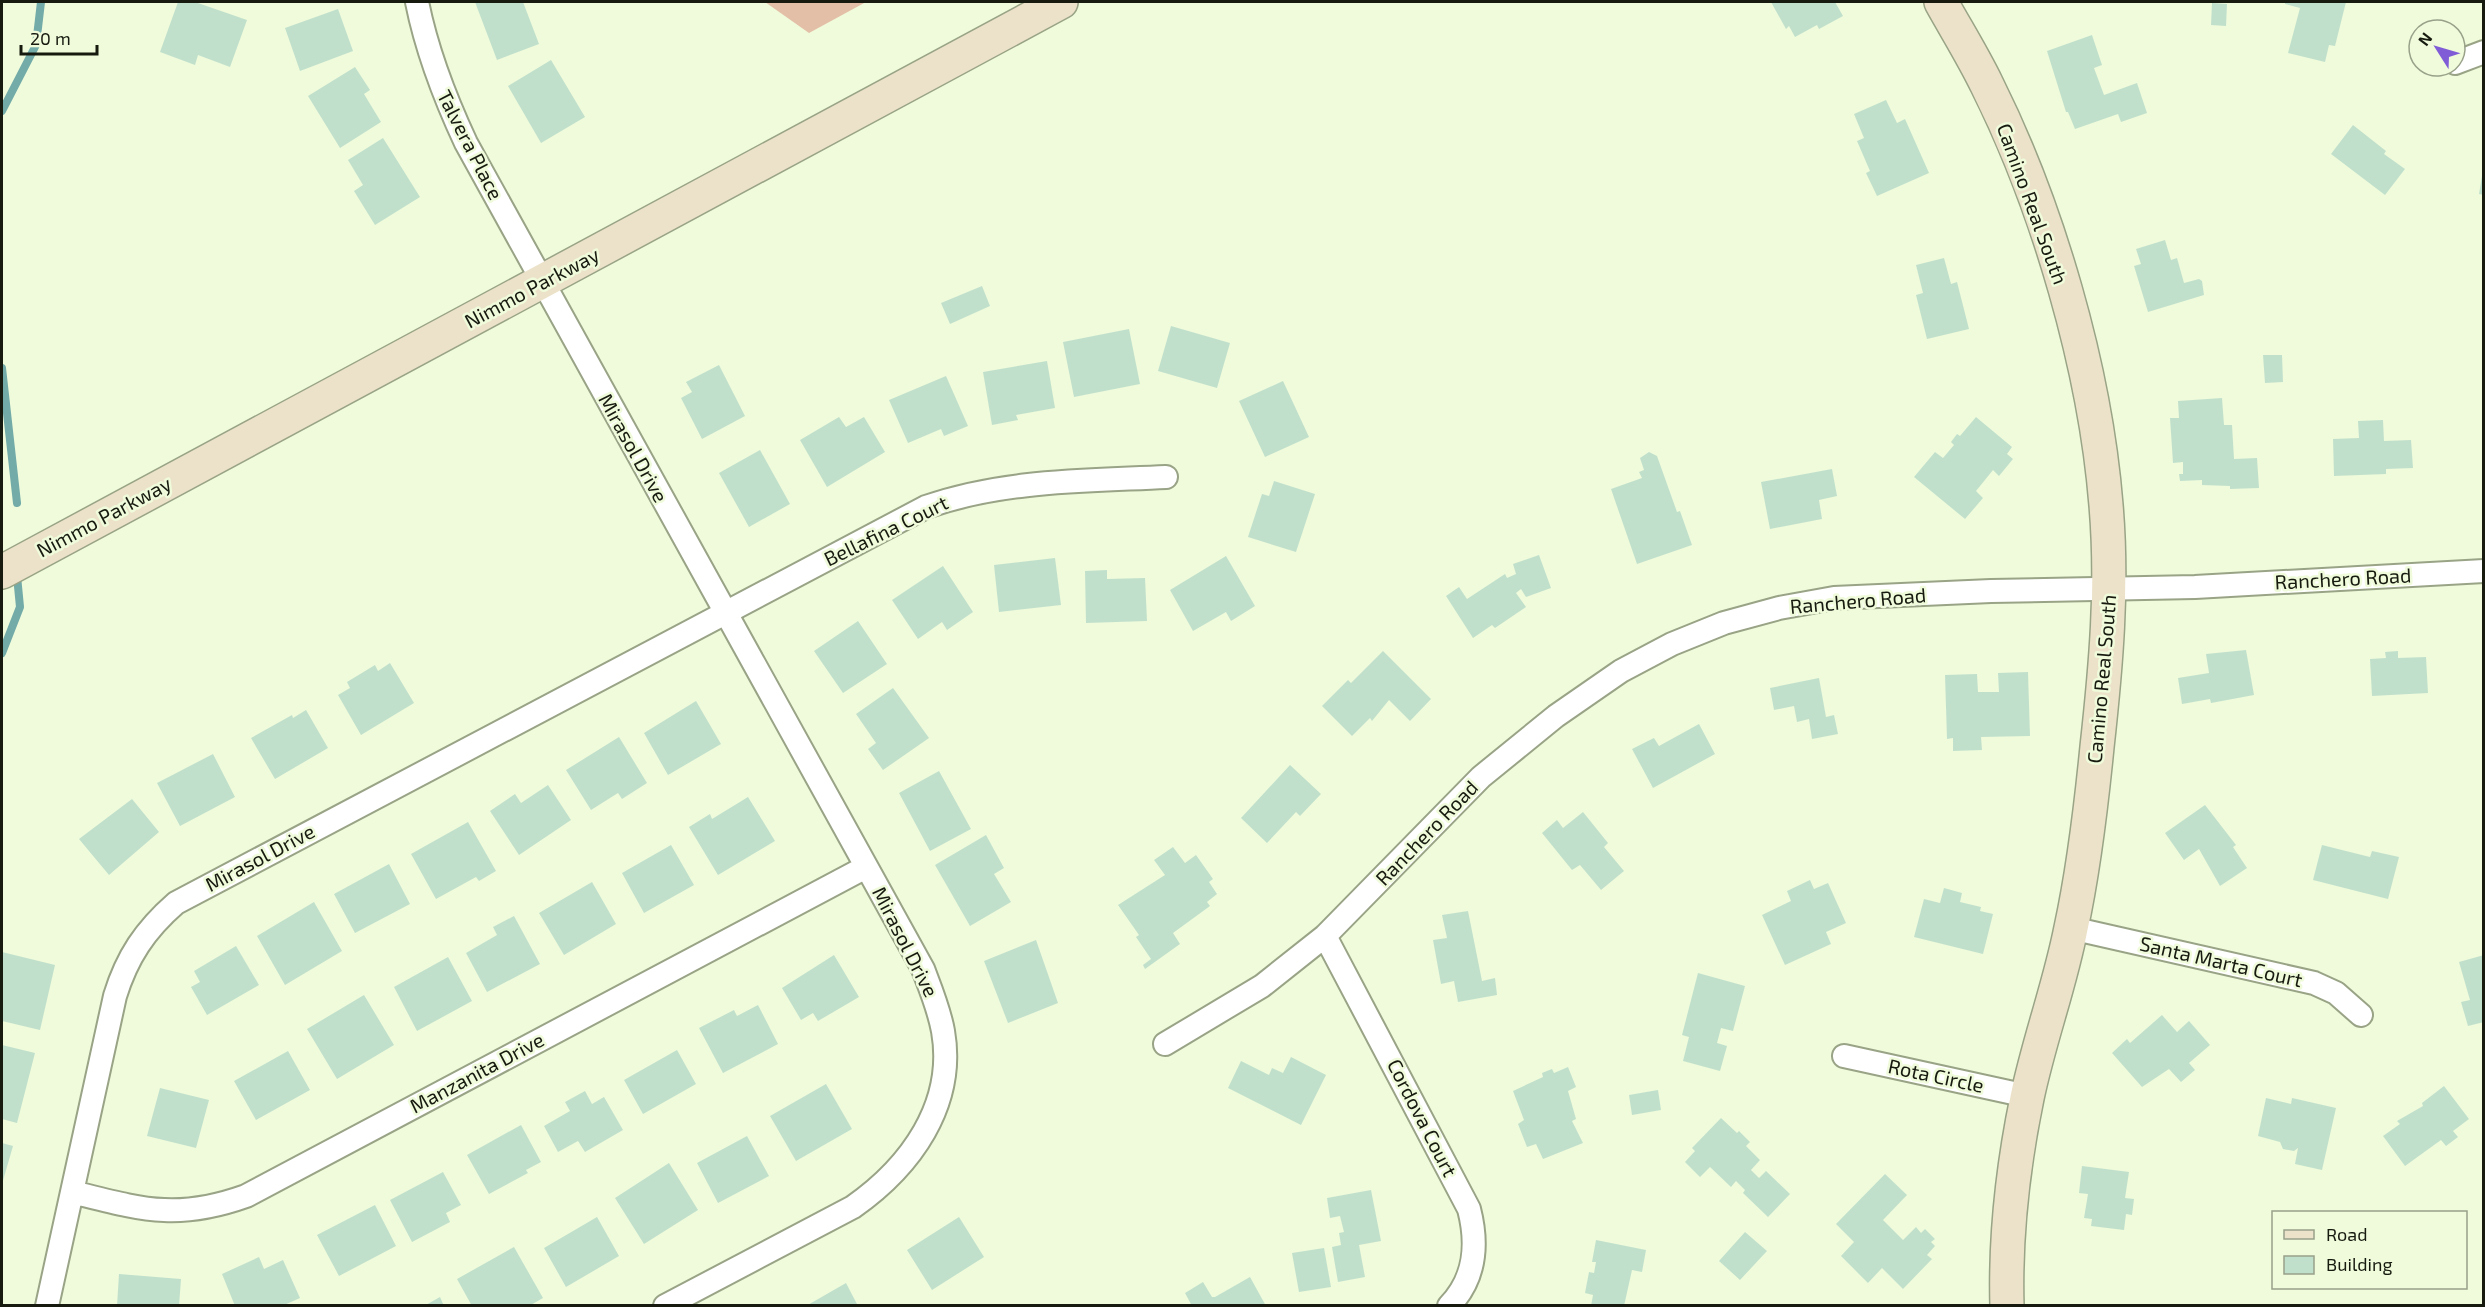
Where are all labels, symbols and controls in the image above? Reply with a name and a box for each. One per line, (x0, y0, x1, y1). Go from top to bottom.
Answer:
scale bar (21, 18, 98, 56)
north arrow (2407, 18, 2467, 78)
text: 20 m (30, 27, 71, 49)
text: N (2414, 28, 2436, 49)
street label: Talvera Place (433, 86, 509, 203)
street label: Camino Real South (1993, 120, 2073, 287)
street label: Nimmo Parkway (460, 241, 603, 333)
street label: Mirasol Drive (594, 389, 674, 506)
street label: Nimmo Parkway (32, 470, 175, 562)
street label: Bellafina Court (820, 490, 952, 570)
street label: Ranchero Road (2274, 562, 2412, 594)
street label: Ranchero Road (1789, 582, 1927, 618)
street label: Camino Real South (2082, 593, 2120, 764)
street label: Ranchero Road (1370, 775, 1482, 890)
street label: Mirasol Drive (201, 818, 318, 896)
street label: Mirasol Drive (868, 882, 944, 1001)
street label: Santa Marta Court (2138, 931, 2305, 992)
street label: Manzanita Drive (405, 1027, 548, 1118)
street label: Rota Circle (1886, 1053, 1986, 1097)
street label: Cordova Court (1383, 1055, 1463, 1181)
legend (2272, 1211, 2467, 1289)
text: Road (2326, 1223, 2367, 1245)
text: Building (2326, 1253, 2393, 1275)

